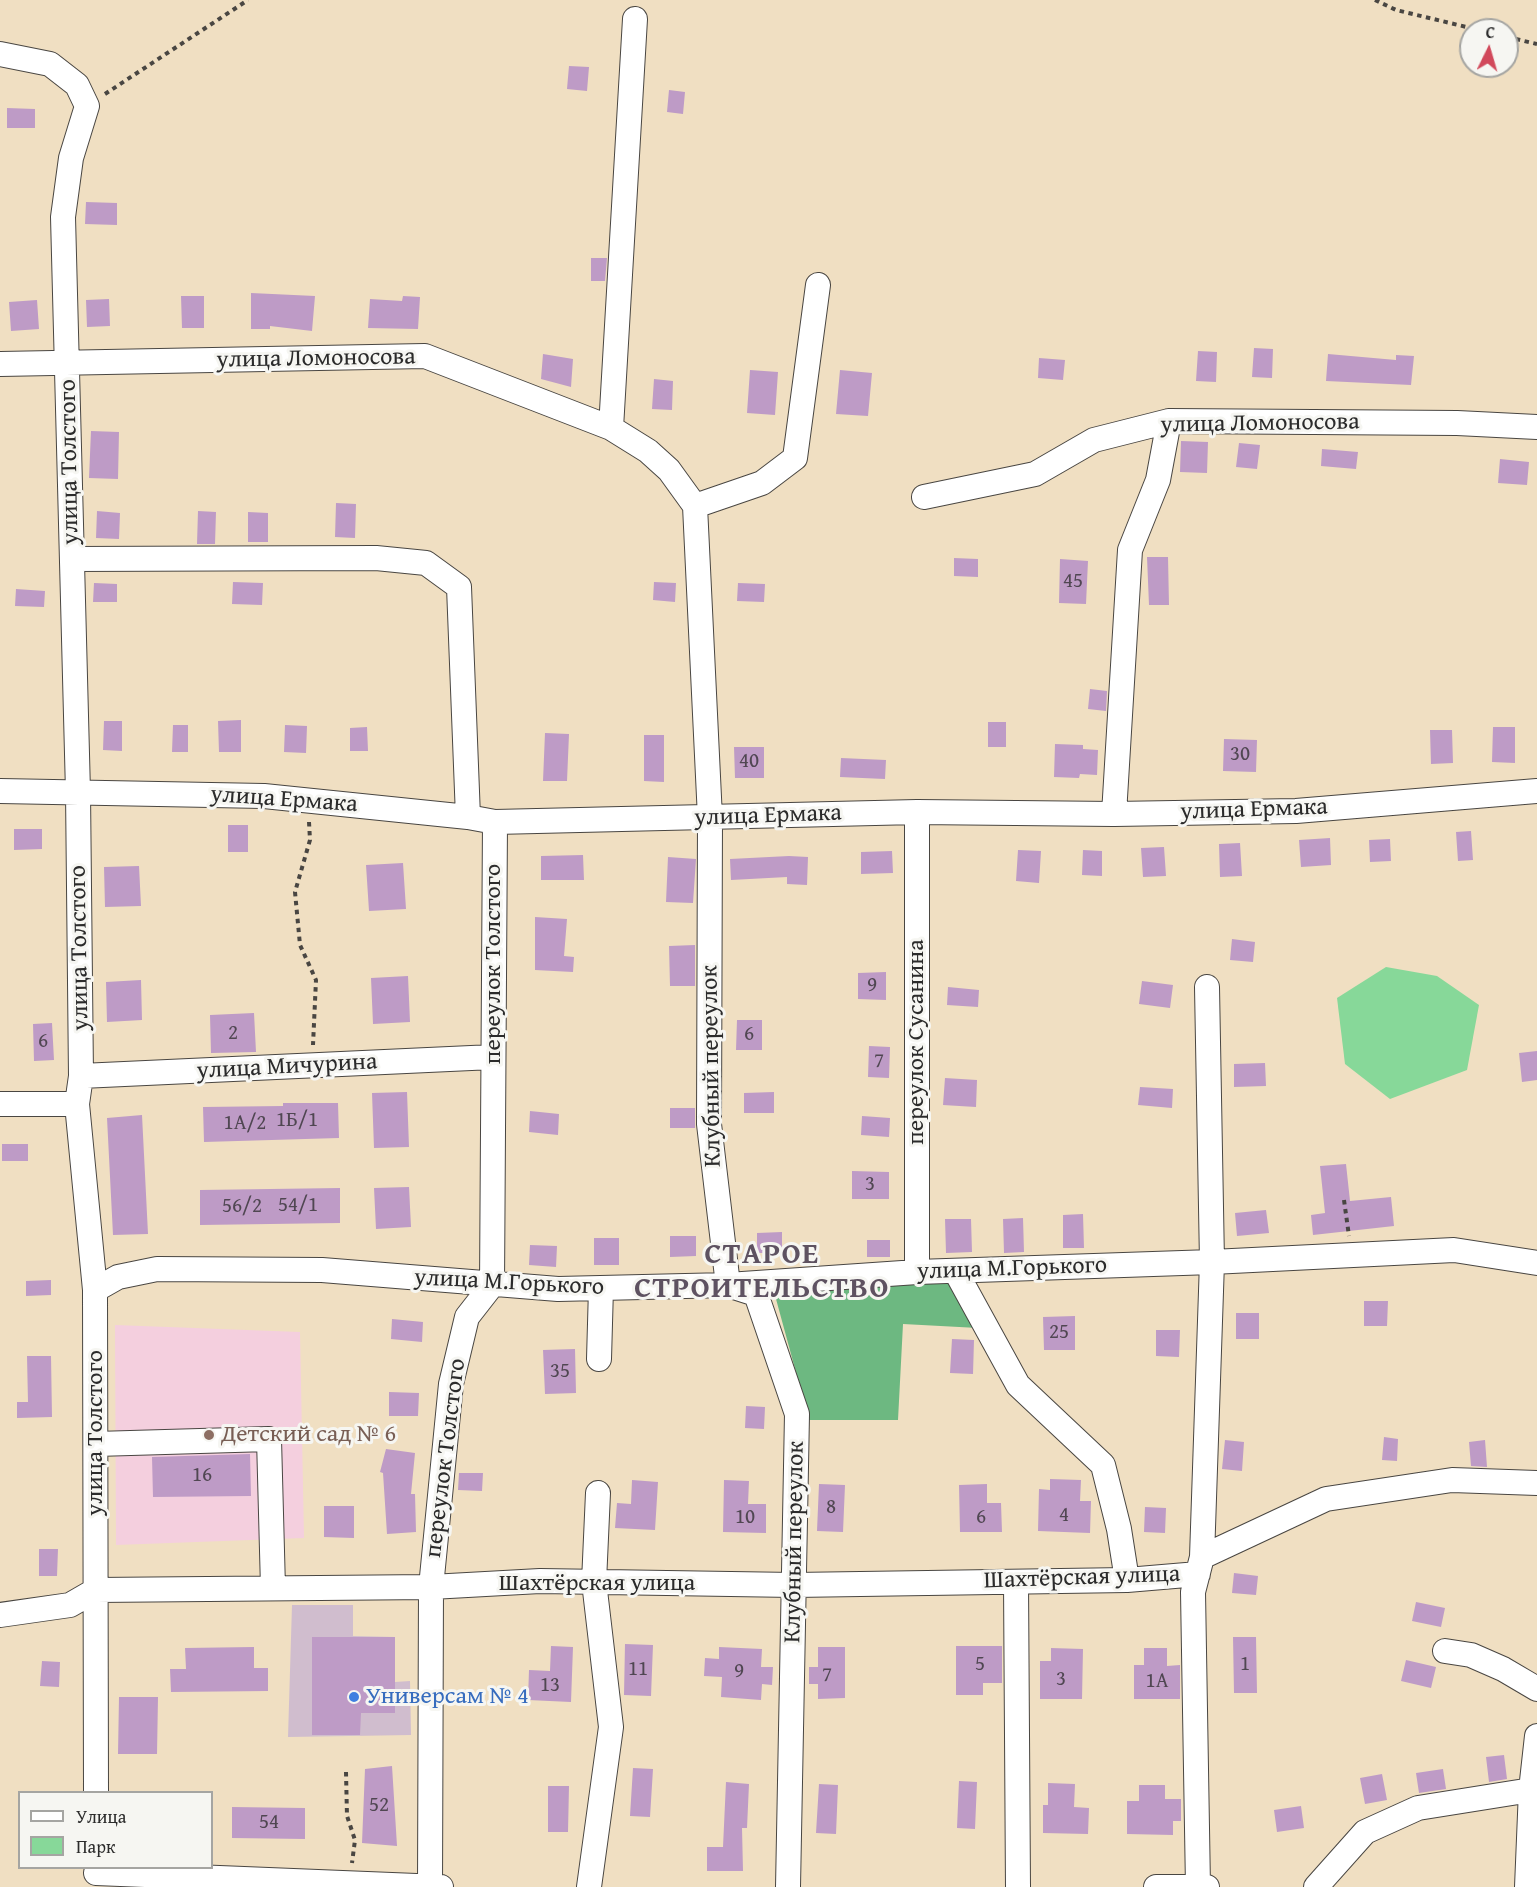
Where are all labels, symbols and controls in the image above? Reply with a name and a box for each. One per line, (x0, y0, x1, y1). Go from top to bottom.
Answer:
north arrow (1459, 18, 1519, 78)
text: С (1485, 20, 1496, 44)
street label: улица Ломоносова (216, 343, 416, 375)
street label: улица Толстого (54, 379, 86, 545)
street label: улица Ломоносова (1160, 408, 1360, 440)
house number: 45 (1063, 569, 1083, 595)
house number: 30 (1230, 742, 1250, 768)
house number: 40 (739, 749, 759, 775)
street label: улица Ермака (209, 780, 359, 820)
street label: улица Ермака (1180, 793, 1328, 827)
street label: улица Ермака (694, 799, 842, 833)
street label: переулок Толстого (480, 864, 508, 1064)
street label: улица Толстого (64, 865, 96, 1031)
street label: переулок Сусанина (903, 939, 931, 1145)
street label: Клубный переулок (696, 965, 728, 1167)
house number: 9 (867, 973, 877, 999)
house number: 2 (228, 1021, 238, 1047)
house number: 6 (744, 1022, 754, 1048)
house number: 6 (38, 1029, 48, 1055)
street label: улица Мичурина (196, 1048, 378, 1086)
house number: 7 (874, 1049, 884, 1075)
house number: 1Б/1 (276, 1108, 318, 1134)
house number: 1А/2 (224, 1111, 266, 1137)
house number: 3 (865, 1172, 875, 1198)
house number: 54/1 (278, 1193, 318, 1219)
house number: 56/2 (222, 1194, 262, 1220)
district label: СТАРОЕ СТРОИТЕЛЬСТВО (634, 1237, 890, 1308)
street label: улица М.Горького (917, 1251, 1107, 1287)
street label: улица М.Горького (413, 1264, 605, 1302)
house number: 25 (1049, 1320, 1069, 1346)
street label: улица Толстого (82, 1350, 110, 1516)
street label: переулок Толстого (420, 1357, 472, 1559)
house number: 35 (550, 1359, 570, 1385)
place label: Детский сад № 6 (221, 1421, 396, 1449)
marker: Детский сад № 6 (202, 1428, 216, 1442)
street label: Клубный переулок (779, 1441, 811, 1643)
house number: 16 (192, 1463, 212, 1489)
house number: 8 (826, 1495, 836, 1521)
house number: 4 (1059, 1503, 1069, 1529)
house number: 10 (735, 1505, 755, 1531)
house number: 6 (976, 1505, 986, 1531)
street label: Шахтёрская улица (983, 1560, 1181, 1596)
street label: Шахтёрская улица (499, 1570, 695, 1598)
house number: 5 (975, 1652, 985, 1678)
house number: 1 (1240, 1652, 1250, 1678)
house number: 11 (628, 1657, 648, 1683)
house number: 9 (734, 1659, 744, 1685)
house number: 7 (822, 1663, 832, 1689)
house number: 3 (1056, 1667, 1066, 1693)
house number: 1А (1146, 1669, 1168, 1695)
house number: 13 (540, 1673, 560, 1699)
place label: Универсам № 4 (366, 1683, 529, 1711)
marker: Универсам № 4 (347, 1690, 361, 1704)
legend (18, 1791, 213, 1869)
house number: 52 (369, 1793, 389, 1819)
text: Улица (76, 1803, 126, 1830)
house number: 54 (259, 1810, 279, 1836)
text: Парк (76, 1833, 115, 1860)

